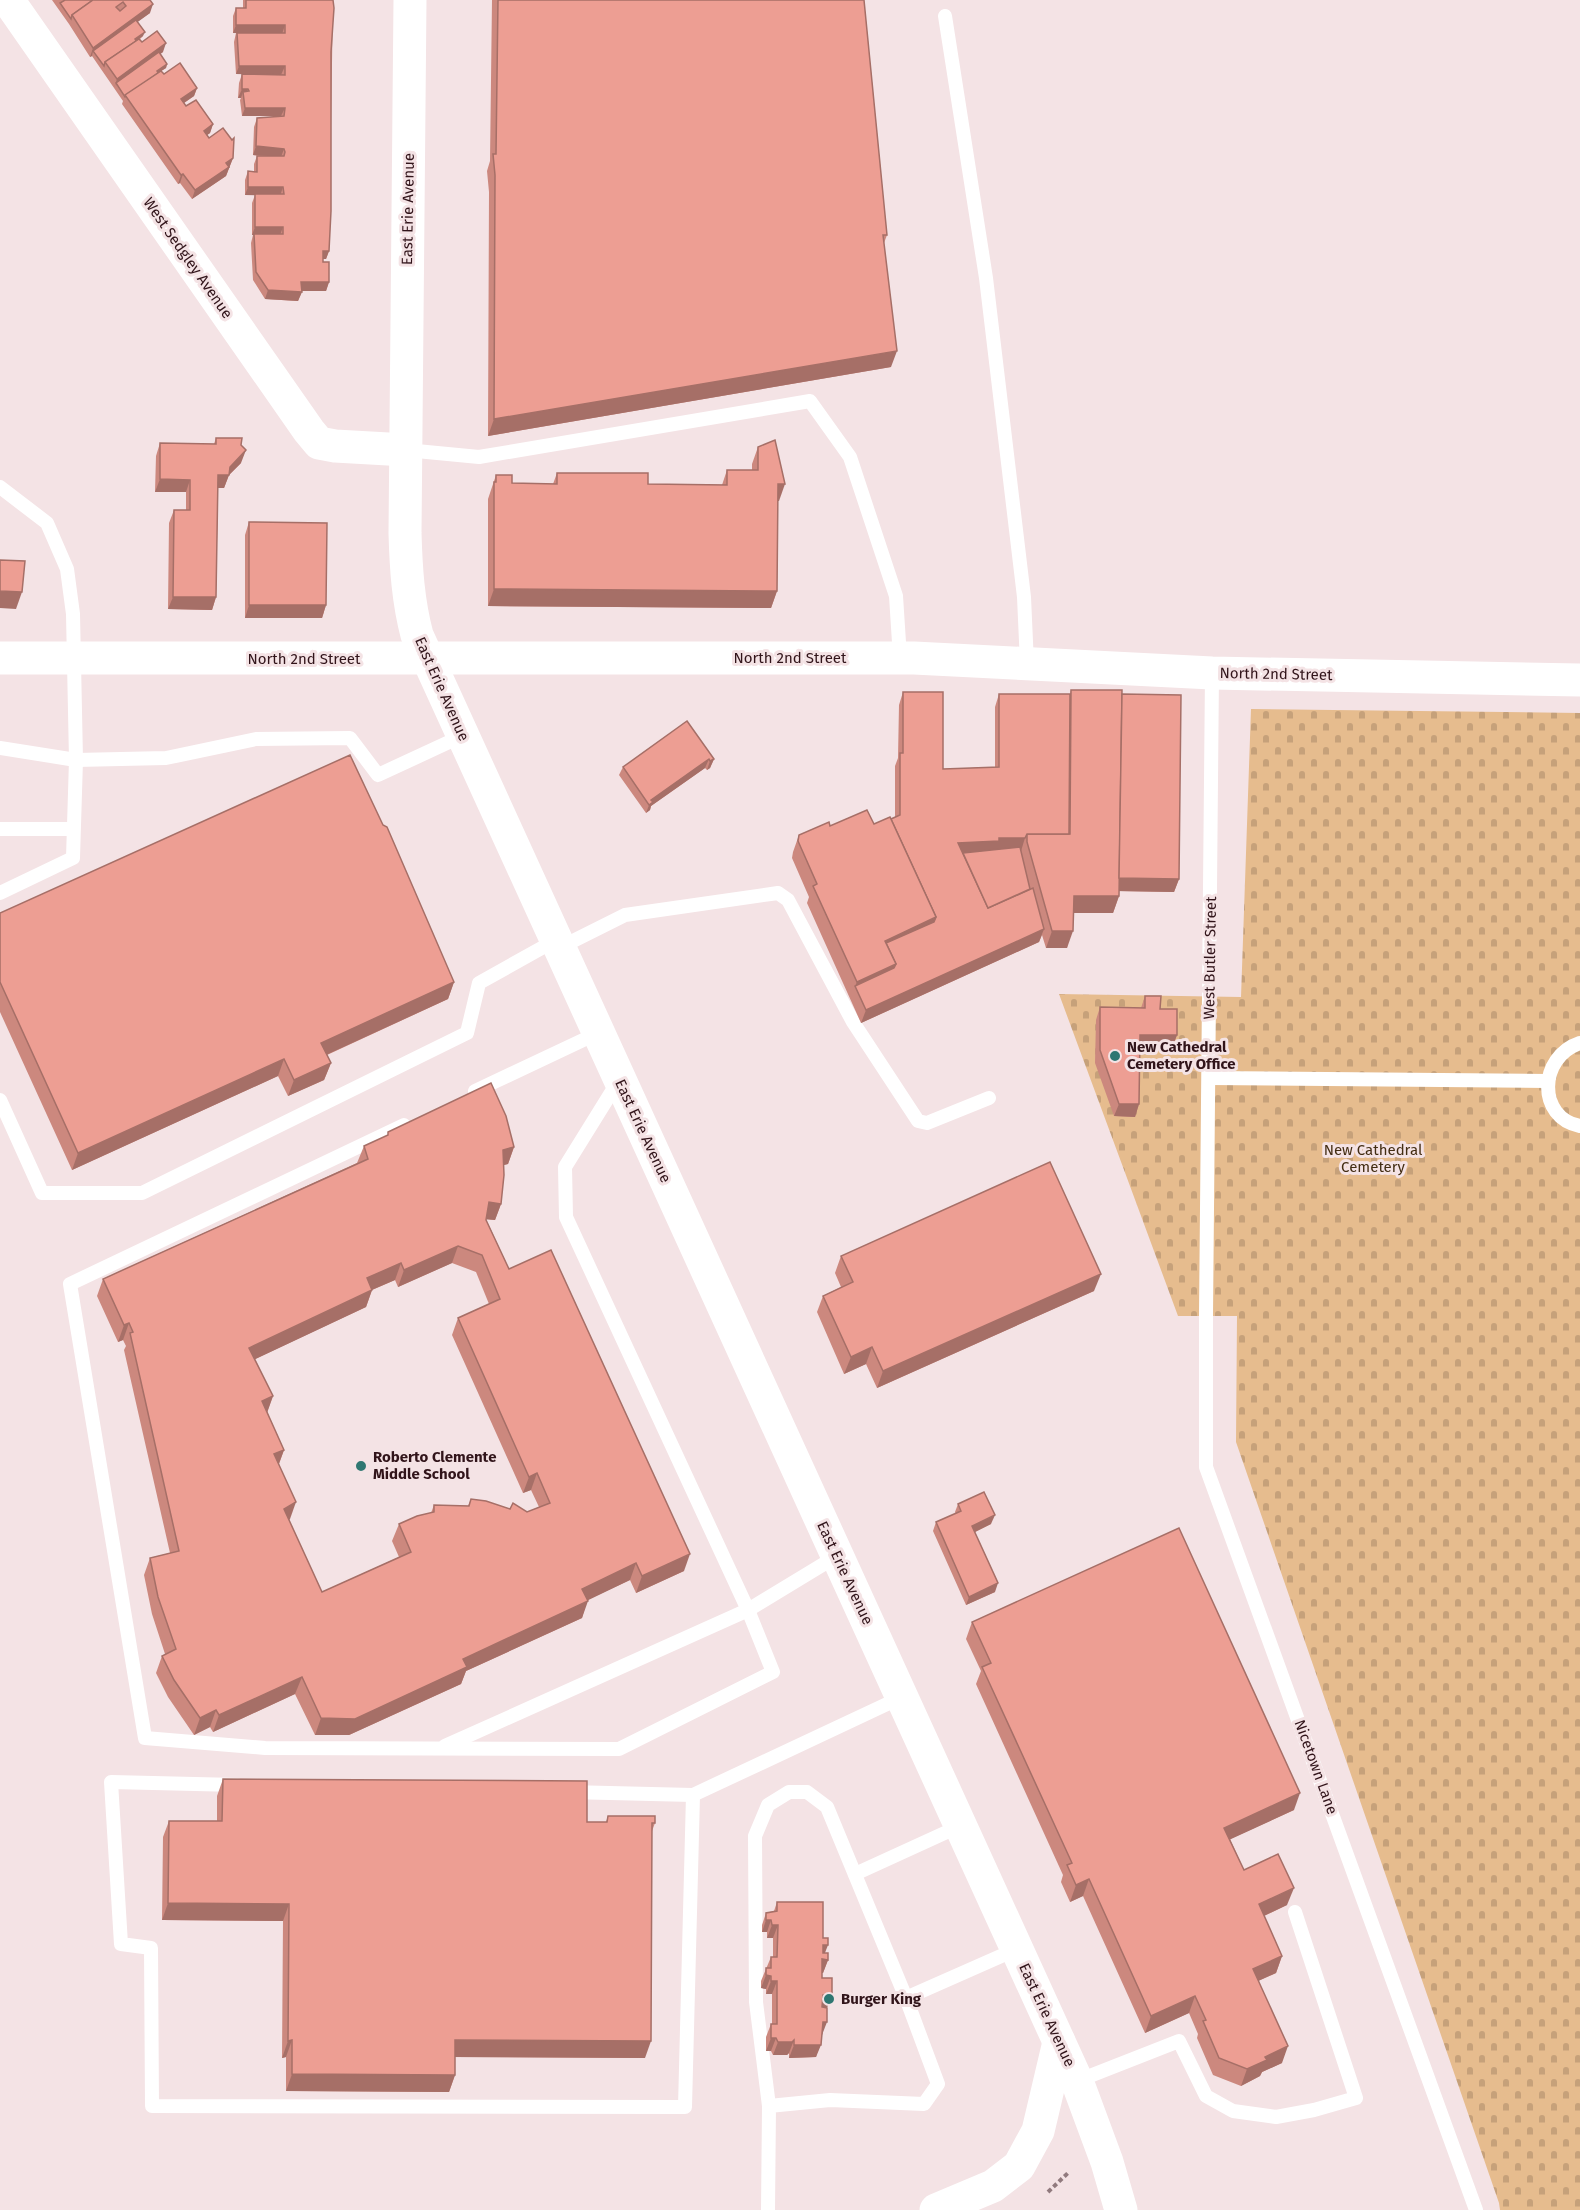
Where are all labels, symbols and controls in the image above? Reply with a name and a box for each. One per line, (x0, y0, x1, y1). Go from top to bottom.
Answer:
street label: East Erie Avenue (398, 153, 418, 265)
street label: West Sedgley Avenue (139, 194, 237, 322)
street label: East Erie Avenue (411, 634, 473, 744)
street label: North 2nd Street (734, 649, 847, 667)
street label: North 2nd Street (248, 650, 361, 668)
street label: North 2nd Street (1219, 664, 1333, 684)
street label: West Butler Street (1200, 896, 1220, 1020)
place label: New Cathedral Cemetery Office (1127, 1038, 1236, 1073)
marker: New Cathedral Cemetery Office (1108, 1049, 1122, 1063)
street label: East Erie Avenue (611, 1076, 675, 1186)
park label: New Cathedral Cemetery (1324, 1141, 1423, 1176)
place label: Roberto Clemente Middle School (373, 1448, 496, 1483)
marker: Roberto Clemente Middle School (354, 1459, 368, 1473)
street label: East Erie Avenue (813, 1518, 877, 1628)
street label: Nicetown Lane (1291, 1717, 1341, 1817)
street label: East Erie Avenue (1015, 1960, 1079, 2070)
place label: Burger King (841, 1990, 922, 2008)
marker: Burger King (822, 1992, 836, 2006)

